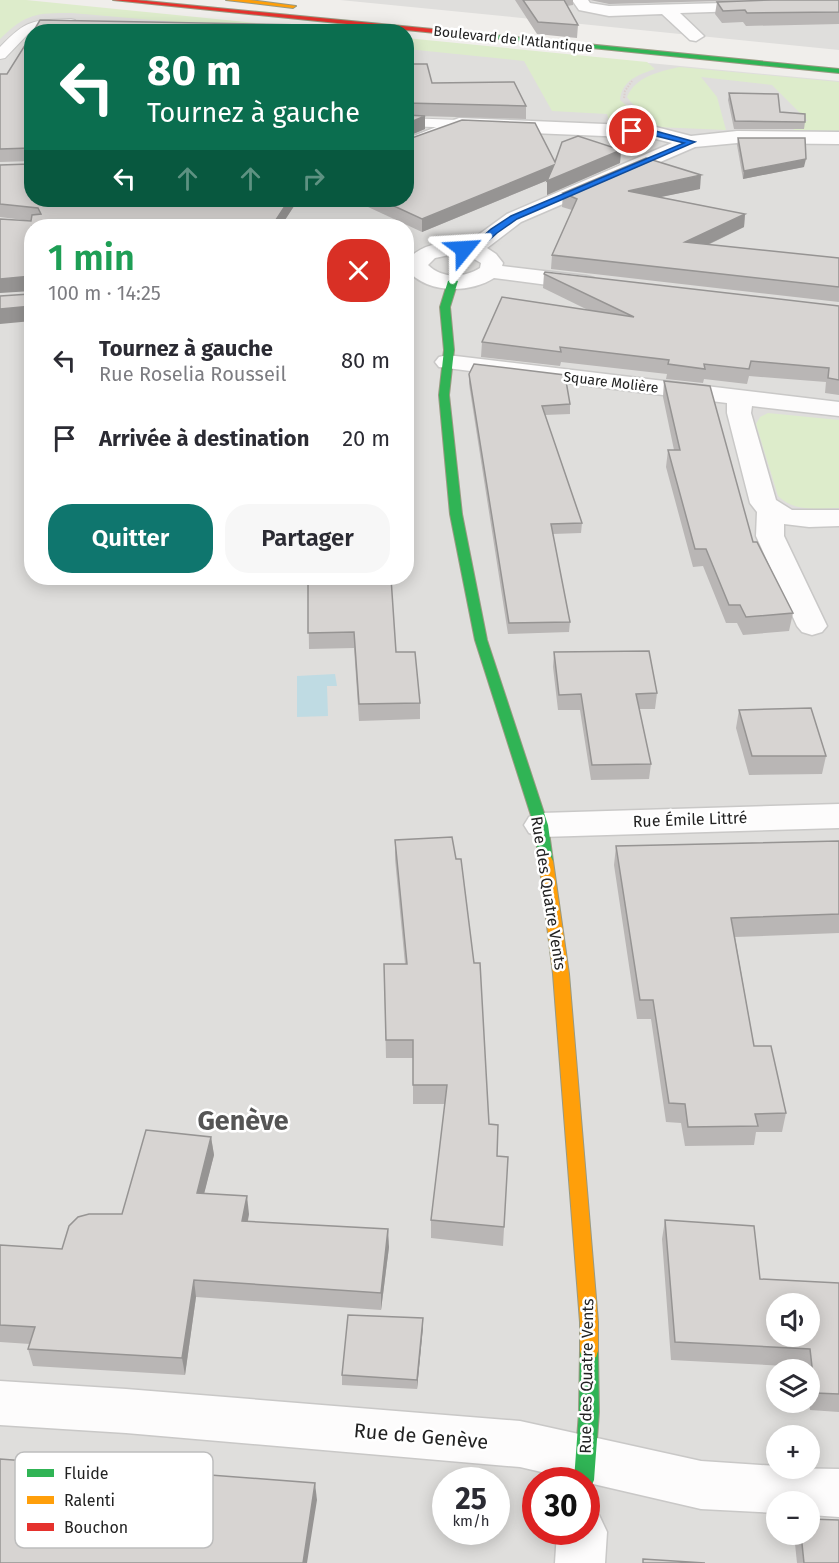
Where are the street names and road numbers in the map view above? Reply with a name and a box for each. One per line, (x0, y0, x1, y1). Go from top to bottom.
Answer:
street label: Boulevard de l'Atlantique (433, 23, 593, 56)
street label: Square Molière (563, 368, 659, 397)
street label: Rue Émile Littré (632, 807, 748, 831)
street label: Rue des Quatre Vents (527, 815, 570, 971)
street label: Rue des Quatre Vents (576, 1298, 597, 1454)
street label: Rue de Genève (353, 1418, 489, 1454)

